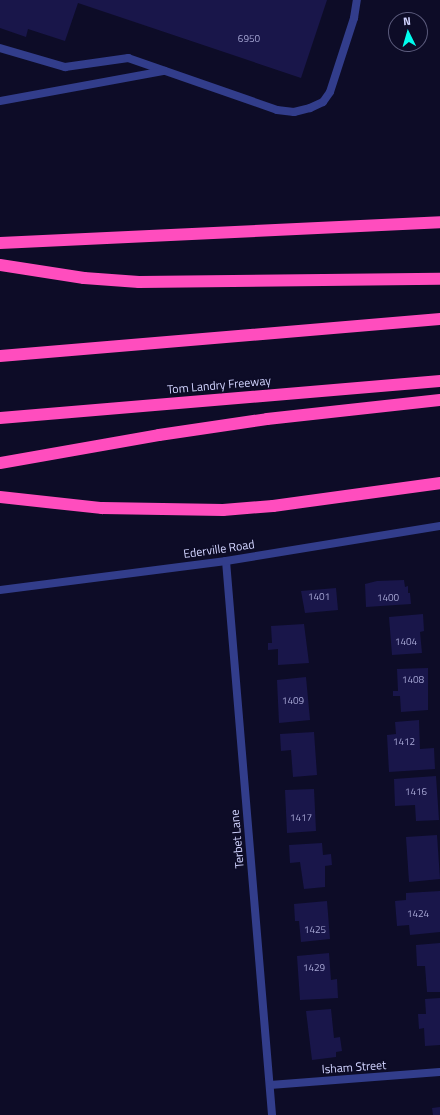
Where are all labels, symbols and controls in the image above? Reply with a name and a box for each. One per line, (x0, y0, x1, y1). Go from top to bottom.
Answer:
north arrow (388, 12, 428, 52)
text: N (403, 13, 412, 29)
house number: 6950 (238, 33, 260, 45)
street label: Tom Landry Freeway (166, 373, 272, 397)
street label: Ederville Road (182, 537, 256, 561)
house number: 1401 (308, 591, 330, 603)
house number: 1400 (377, 592, 399, 604)
house number: 1404 (395, 636, 417, 648)
house number: 1408 (402, 674, 424, 686)
house number: 1409 (282, 695, 304, 707)
house number: 1412 (393, 736, 415, 748)
house number: 1416 (405, 786, 427, 798)
street label: Terbet Lane (227, 809, 247, 869)
house number: 1417 (290, 812, 312, 824)
house number: 1424 (407, 908, 429, 920)
house number: 1425 (304, 924, 326, 936)
house number: 1429 (303, 962, 325, 974)
street label: Isham Street (321, 1058, 387, 1076)

